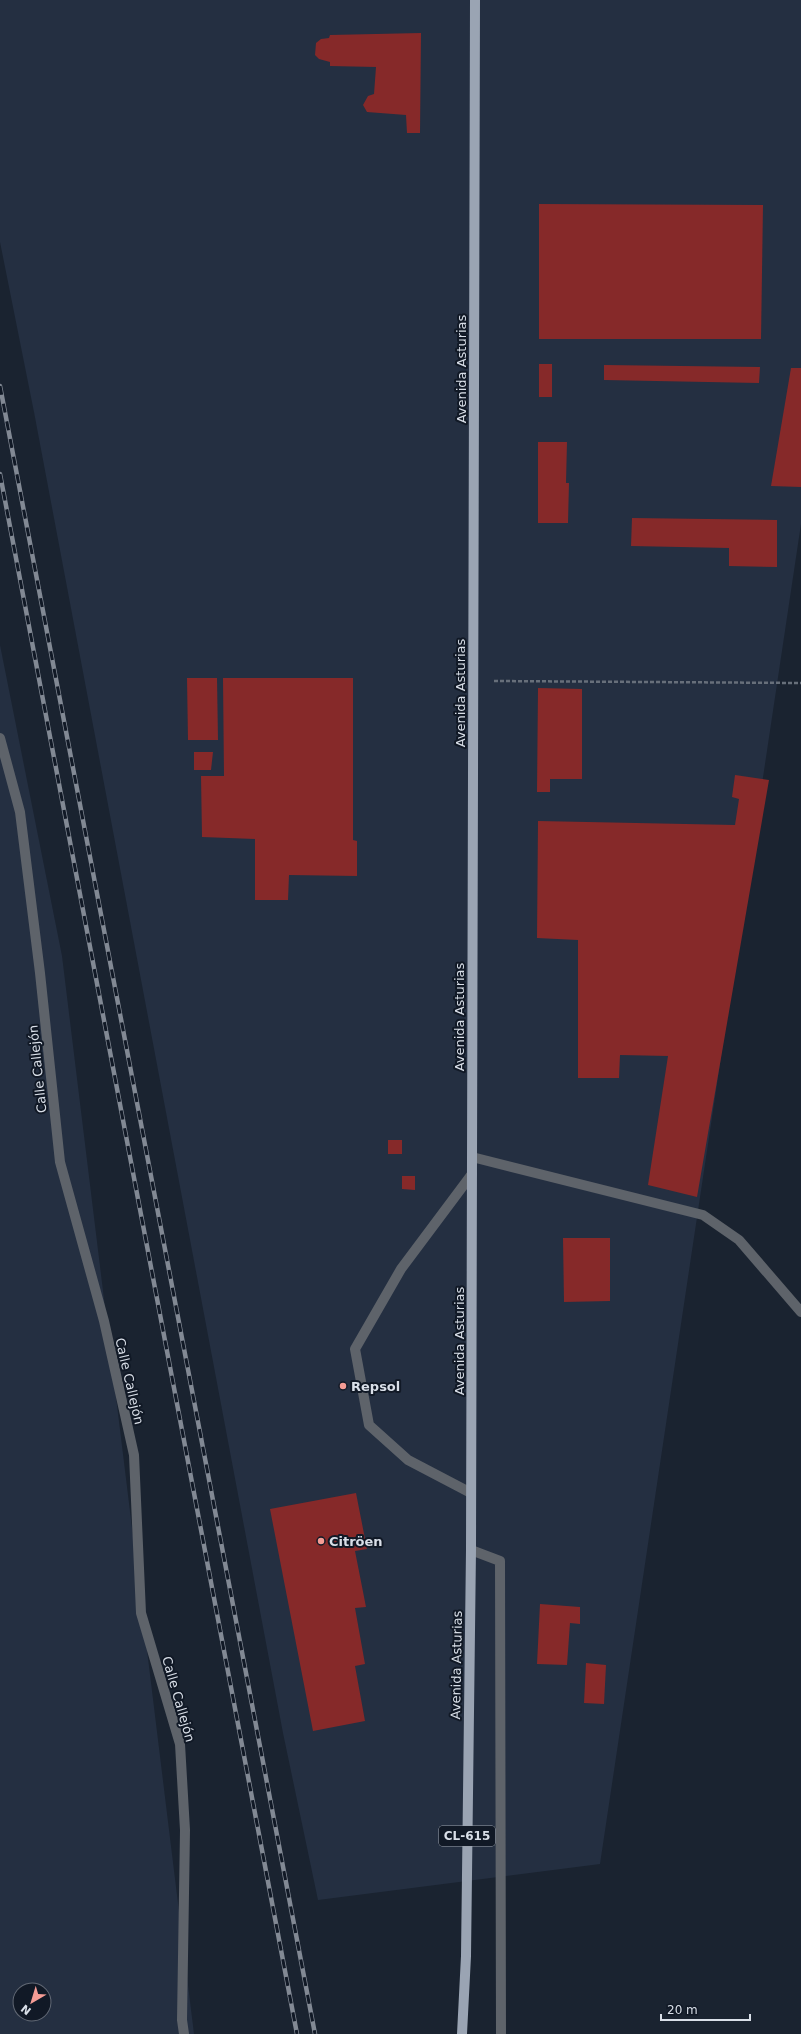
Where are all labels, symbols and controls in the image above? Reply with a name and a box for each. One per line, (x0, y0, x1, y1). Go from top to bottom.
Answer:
street label: Avenida Asturias (454, 314, 469, 423)
street label: Avenida Asturias (453, 638, 468, 747)
street label: Avenida Asturias (452, 962, 467, 1071)
street label: Calle Callejón (25, 1024, 50, 1114)
street label: Avenida Asturias (452, 1286, 467, 1395)
street label: Calle Callejón (112, 1336, 147, 1426)
place label: Repsol (351, 1379, 400, 1394)
marker: Repsol (338, 1381, 348, 1391)
place label: Citröen (329, 1534, 383, 1549)
marker: Citröen (316, 1536, 326, 1546)
street label: Avenida Asturias (448, 1610, 465, 1719)
street label: Calle Callejón (159, 1655, 198, 1744)
road number: CL-615 (439, 1826, 495, 1846)
north arrow (12, 1982, 52, 2022)
scale bar (661, 1996, 750, 2022)
text: N (19, 2002, 34, 2017)
text: 20 m (667, 2003, 698, 2017)

